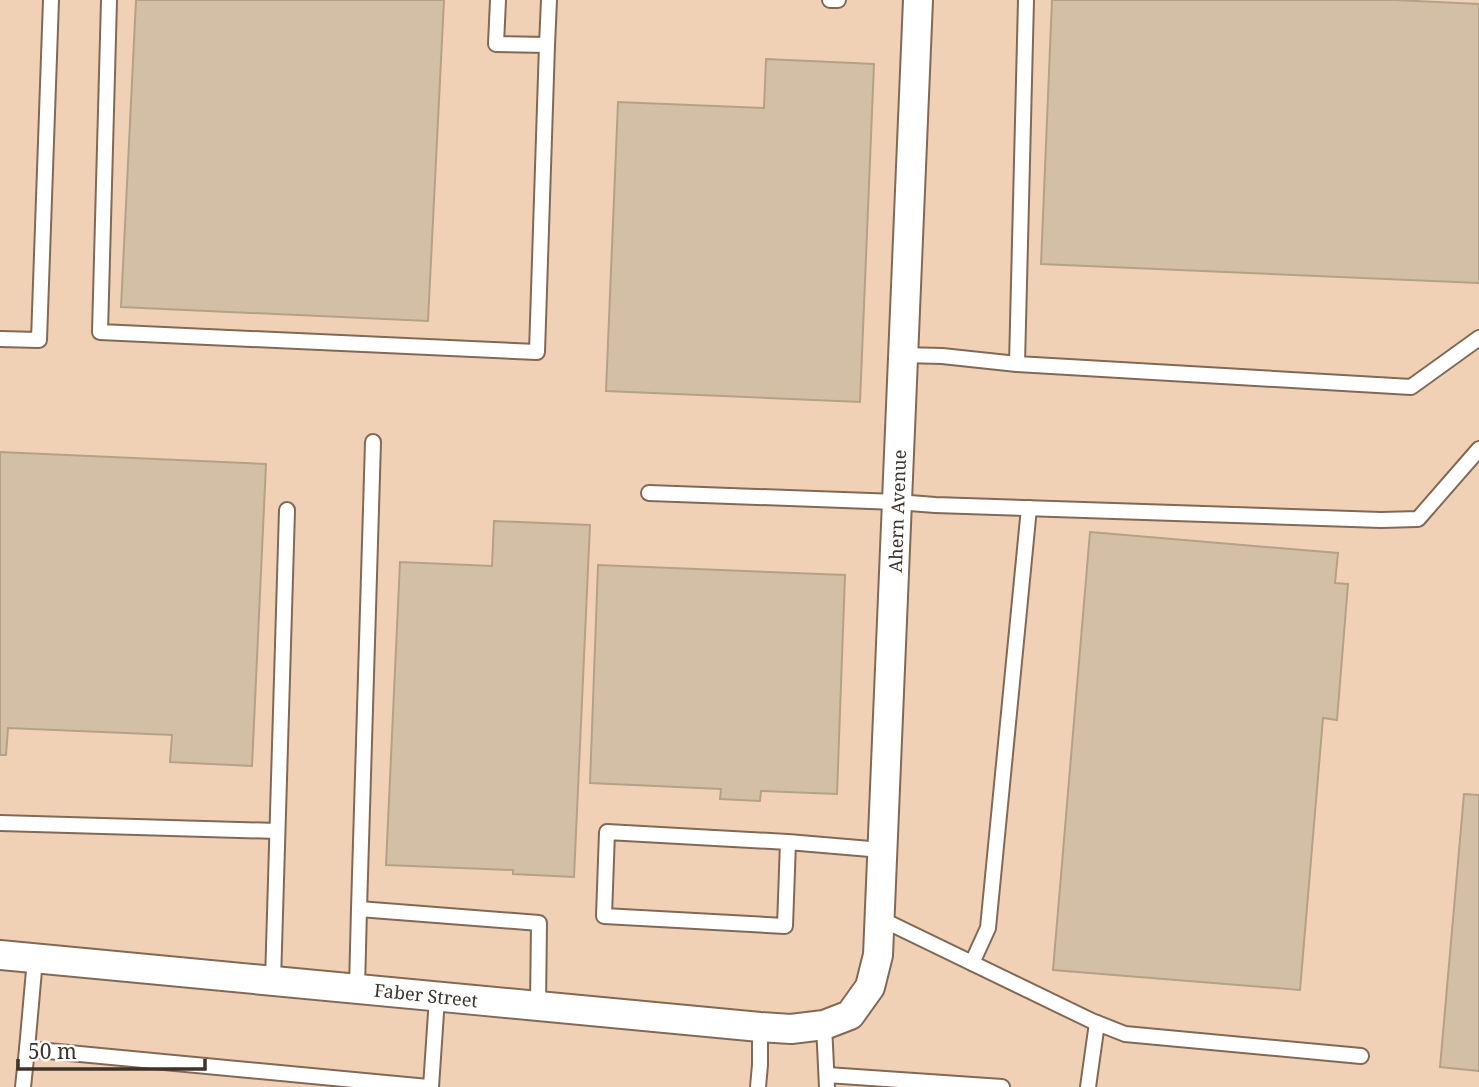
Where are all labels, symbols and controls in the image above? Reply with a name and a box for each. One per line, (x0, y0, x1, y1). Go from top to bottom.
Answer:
street label: Ahern Avenue (883, 449, 911, 573)
street label: Faber Street (373, 978, 479, 1012)
scale bar (18, 1028, 205, 1072)
text: 50 m (28, 1037, 77, 1065)

